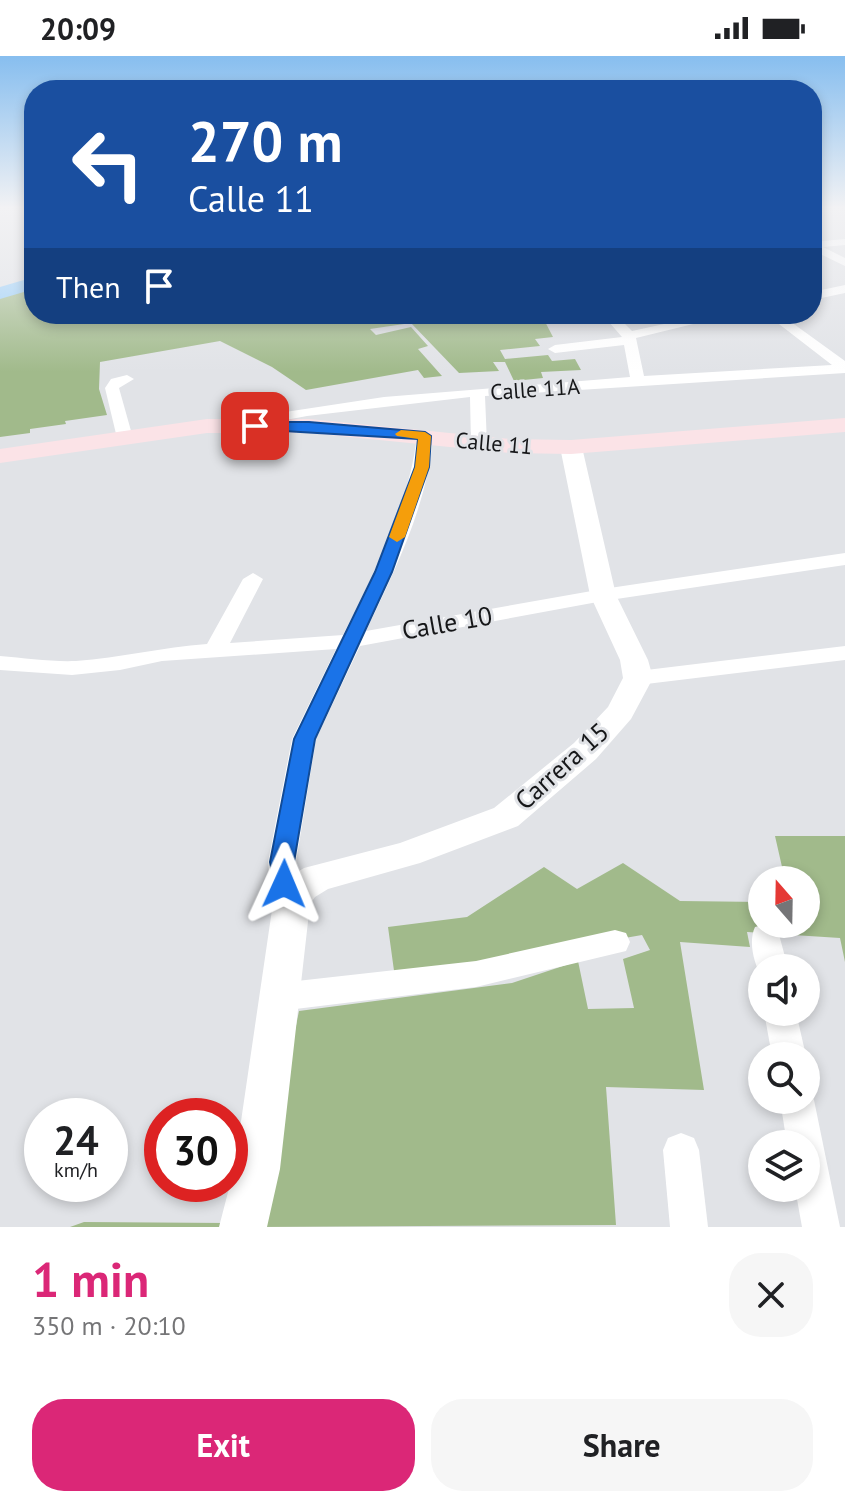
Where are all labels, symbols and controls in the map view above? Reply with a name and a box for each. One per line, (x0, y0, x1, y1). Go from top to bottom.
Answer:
text: 20:09 (40, 9, 116, 48)
text: 270 m (188, 105, 343, 177)
icon: left (56, 112, 160, 216)
text: Calle 11 (188, 175, 314, 222)
icon: arrive (137, 264, 181, 308)
text: Then (56, 267, 121, 306)
street label: Calle 11A (489, 372, 581, 406)
pin (221, 392, 289, 460)
icon: arrive (233, 404, 277, 448)
street label: Calle 11 (454, 426, 534, 460)
street label: Calle 10 (399, 598, 495, 647)
street label: Carrera 15 (508, 715, 616, 816)
position arrow (242, 842, 326, 926)
north arrow (748, 866, 820, 938)
map controls (748, 866, 820, 1202)
button: sound (748, 954, 820, 1026)
button: search (748, 1042, 820, 1114)
speed limit sign: 30 (144, 1098, 248, 1202)
text: 24 (53, 1114, 99, 1166)
button: layers (748, 1130, 820, 1202)
text: km/h (54, 1157, 98, 1183)
text: 1 min (32, 1248, 149, 1310)
button: close (729, 1253, 813, 1337)
text: 350 m · 20:10 (32, 1309, 186, 1342)
button: Exit (32, 1399, 415, 1491)
button: Share (431, 1399, 813, 1491)

